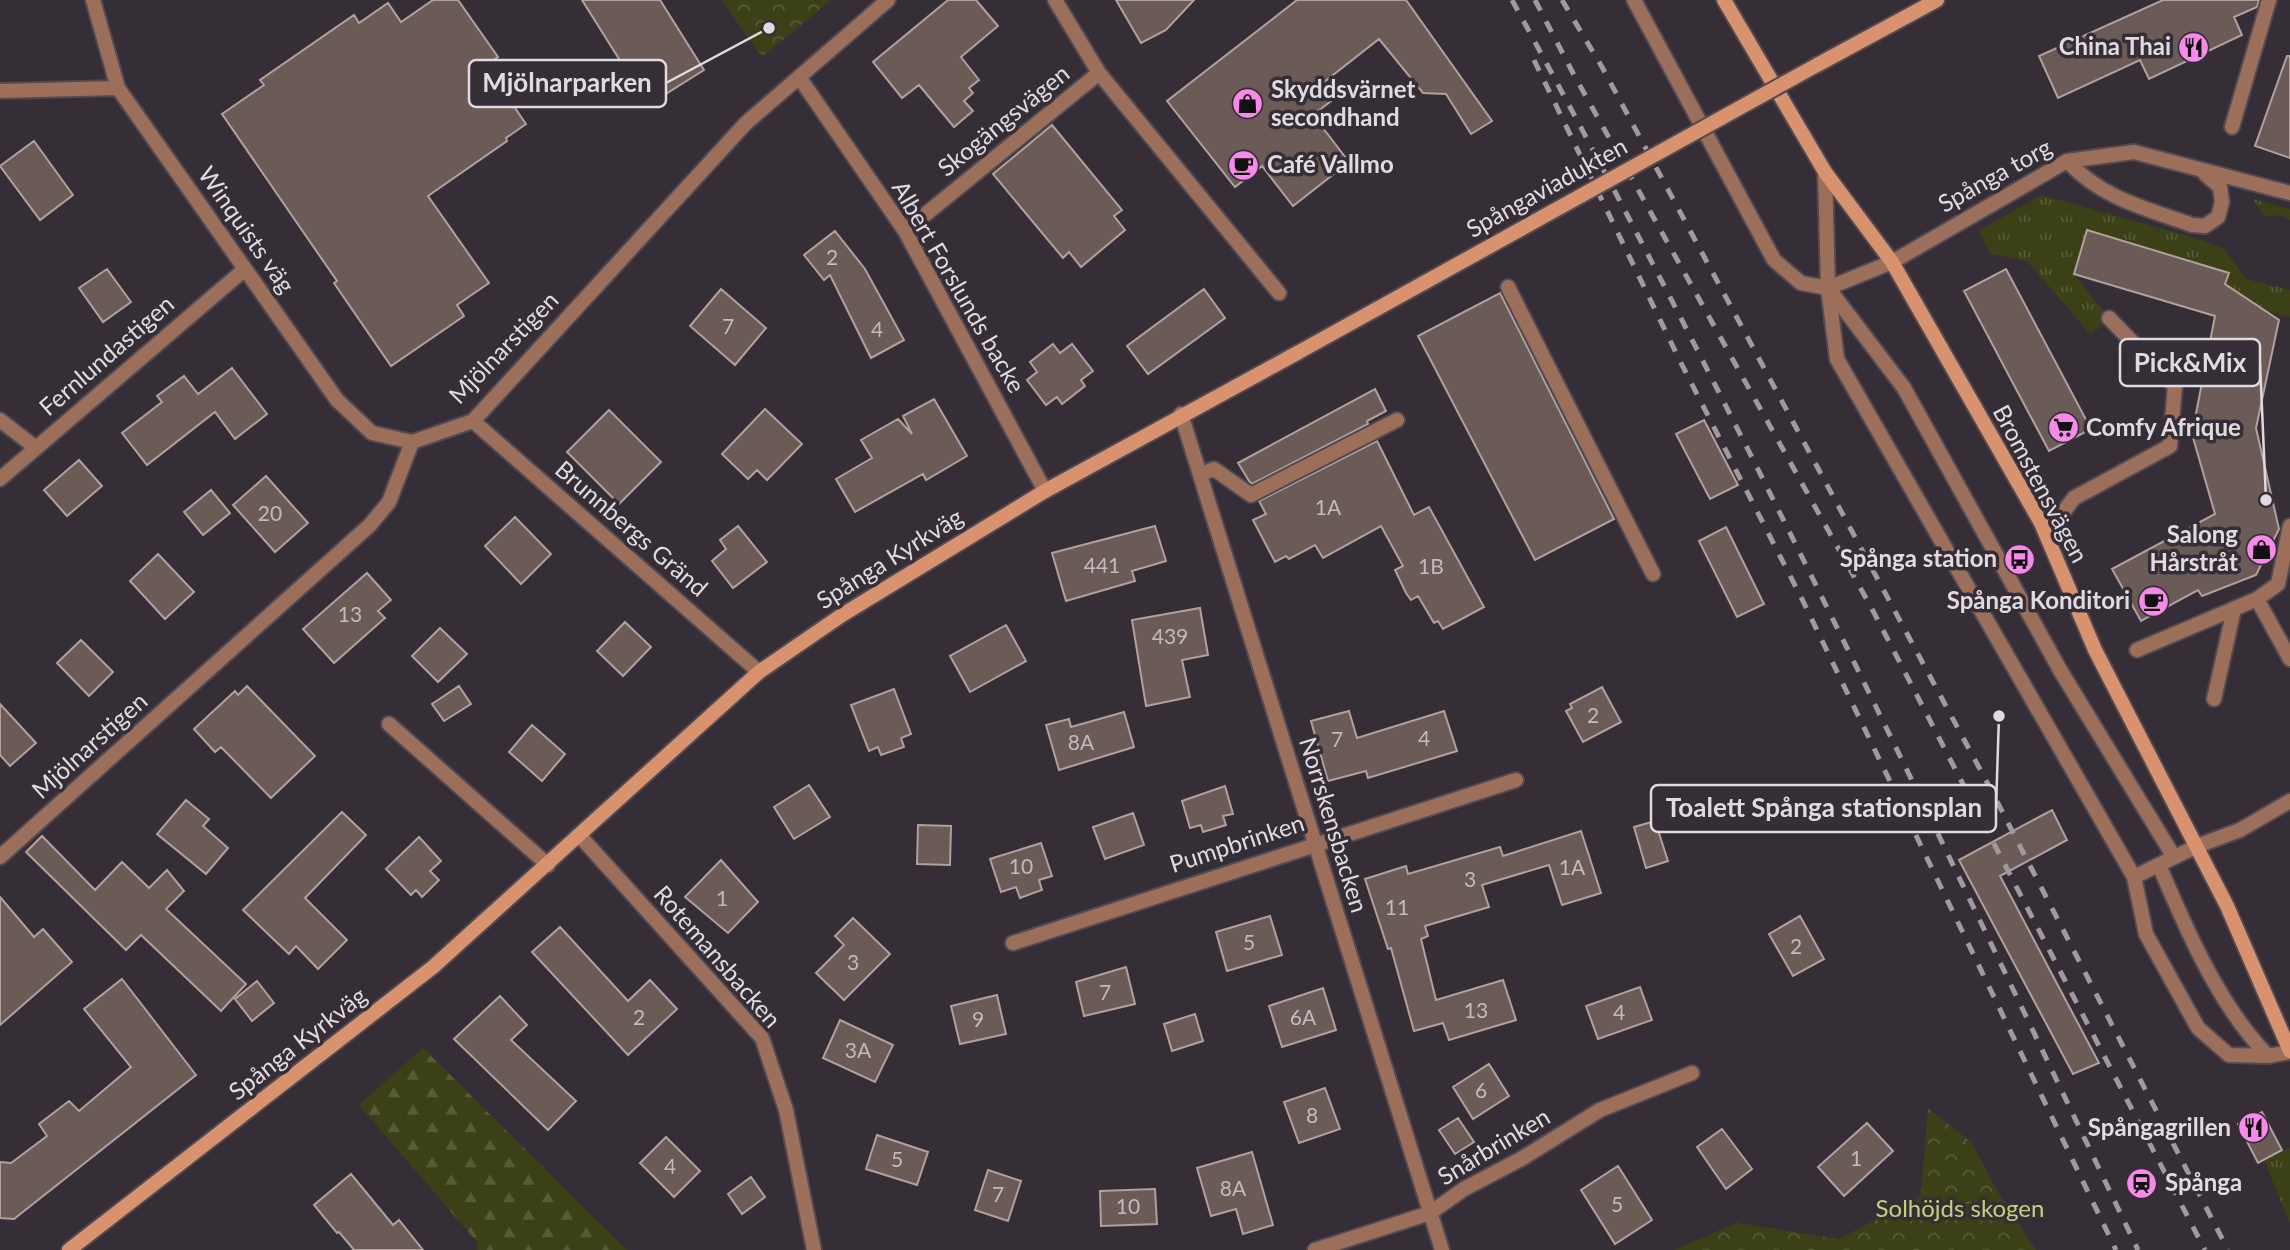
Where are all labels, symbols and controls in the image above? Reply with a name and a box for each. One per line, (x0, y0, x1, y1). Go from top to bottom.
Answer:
restaurant icon: China Thai (2177, 30, 2211, 64)
place label: China Thai (2059, 31, 2171, 60)
street label: Skogängsvägen (931, 58, 1075, 182)
callout: Mjölnarparken (469, 60, 666, 107)
text: Mjölnarparken (482, 66, 652, 98)
place label: Skyddsvärnet secondhand (1271, 74, 1415, 131)
shop icon: Skyddsvärnet secondhand (1231, 87, 1265, 121)
street label: Spångaviadukten (1461, 131, 1632, 243)
street label: Spånga torg (1932, 132, 2056, 218)
cafe icon: Café Vallmo (1227, 148, 1261, 182)
place label: Café Vallmo (1267, 149, 1394, 178)
street label: Winquists väg (193, 160, 302, 298)
street label: Albert Forslunds backe (887, 175, 1032, 397)
house number: 2 (826, 244, 838, 269)
street label: Mjölnarstigen (442, 285, 564, 409)
street label: Fernlundastigen (33, 289, 179, 421)
house number: 7 (722, 313, 734, 338)
house number: 4 (871, 316, 883, 341)
callout: Pick&Mix (2120, 339, 2260, 386)
text: Pick&Mix (2134, 346, 2247, 378)
street label: Bromstensvägen (1988, 399, 2095, 567)
supermarket icon: Comfy Afrique (2046, 411, 2080, 445)
place label: Comfy Afrique (2086, 412, 2241, 441)
street label: Brunnbergs Gränd (550, 454, 714, 602)
house number: 1A (1315, 494, 1342, 519)
house number: 20 (258, 500, 282, 525)
street label: Spånga Kyrkväg (811, 501, 968, 614)
place label: Salong Hårstråt (2150, 519, 2238, 576)
shop icon: Salong Hårstråt (2244, 532, 2278, 566)
bus stop icon: Spånga station (2003, 542, 2037, 576)
place label: Spånga station (1840, 543, 1997, 572)
house number: 441 (1084, 552, 1120, 577)
house number: 1B (1418, 553, 1444, 578)
cafe icon: Spånga Konditori (2136, 584, 2170, 618)
place label: Spånga Konditori (1947, 585, 2130, 614)
house number: 13 (338, 601, 362, 626)
house number: 439 (1152, 623, 1188, 648)
street label: Mjölnarstigen (26, 686, 152, 804)
house number: 2 (1587, 702, 1599, 727)
house number: 4 (1418, 725, 1430, 750)
house number: 7 (1331, 726, 1343, 751)
house number: 8A (1068, 729, 1095, 754)
street label: Norrskensbacken (1294, 733, 1375, 916)
callout: Toalett Spånga stationsplan (1651, 785, 1996, 832)
text: Toalett Spånga stationsplan (1666, 791, 1982, 823)
street label: Pumpbrinken (1166, 807, 1307, 878)
house number: 10 (1009, 853, 1033, 878)
house number: 1A (1559, 854, 1586, 879)
house number: 3 (1464, 866, 1476, 891)
street label: Rotemansbacken (649, 879, 788, 1033)
house number: 1 (716, 885, 728, 910)
house number: 11 (1385, 894, 1409, 919)
house number: 5 (1243, 929, 1255, 954)
house number: 2 (1790, 933, 1802, 958)
house number: 3 (847, 949, 859, 974)
house number: 7 (1099, 979, 1111, 1004)
street label: Spånga Kyrkväg (223, 980, 372, 1106)
house number: 13 (1464, 997, 1488, 1022)
house number: 4 (1613, 999, 1625, 1024)
house number: 2 (633, 1004, 645, 1029)
house number: 6A (1290, 1004, 1317, 1029)
house number: 9 (972, 1006, 984, 1031)
house number: 3A (845, 1037, 872, 1062)
house number: 6 (1475, 1077, 1487, 1102)
street label: Snårbrinken (1432, 1101, 1555, 1191)
house number: 8 (1306, 1102, 1318, 1127)
restaurant icon: Spångagrillen (2237, 1111, 2271, 1145)
place label: Spångagrillen (2088, 1112, 2231, 1141)
house number: 1 (1850, 1145, 1862, 1170)
house number: 5 (891, 1146, 903, 1171)
house number: 4 (664, 1153, 676, 1178)
station icon: Spånga (2125, 1166, 2159, 1200)
place label: Spånga (2165, 1167, 2242, 1196)
house number: 8A (1220, 1175, 1247, 1200)
house number: 7 (992, 1181, 1004, 1206)
house number: 5 (1611, 1191, 1623, 1216)
house number: 10 (1116, 1193, 1140, 1218)
park label: Solhöjds skogen (1876, 1193, 2044, 1222)

